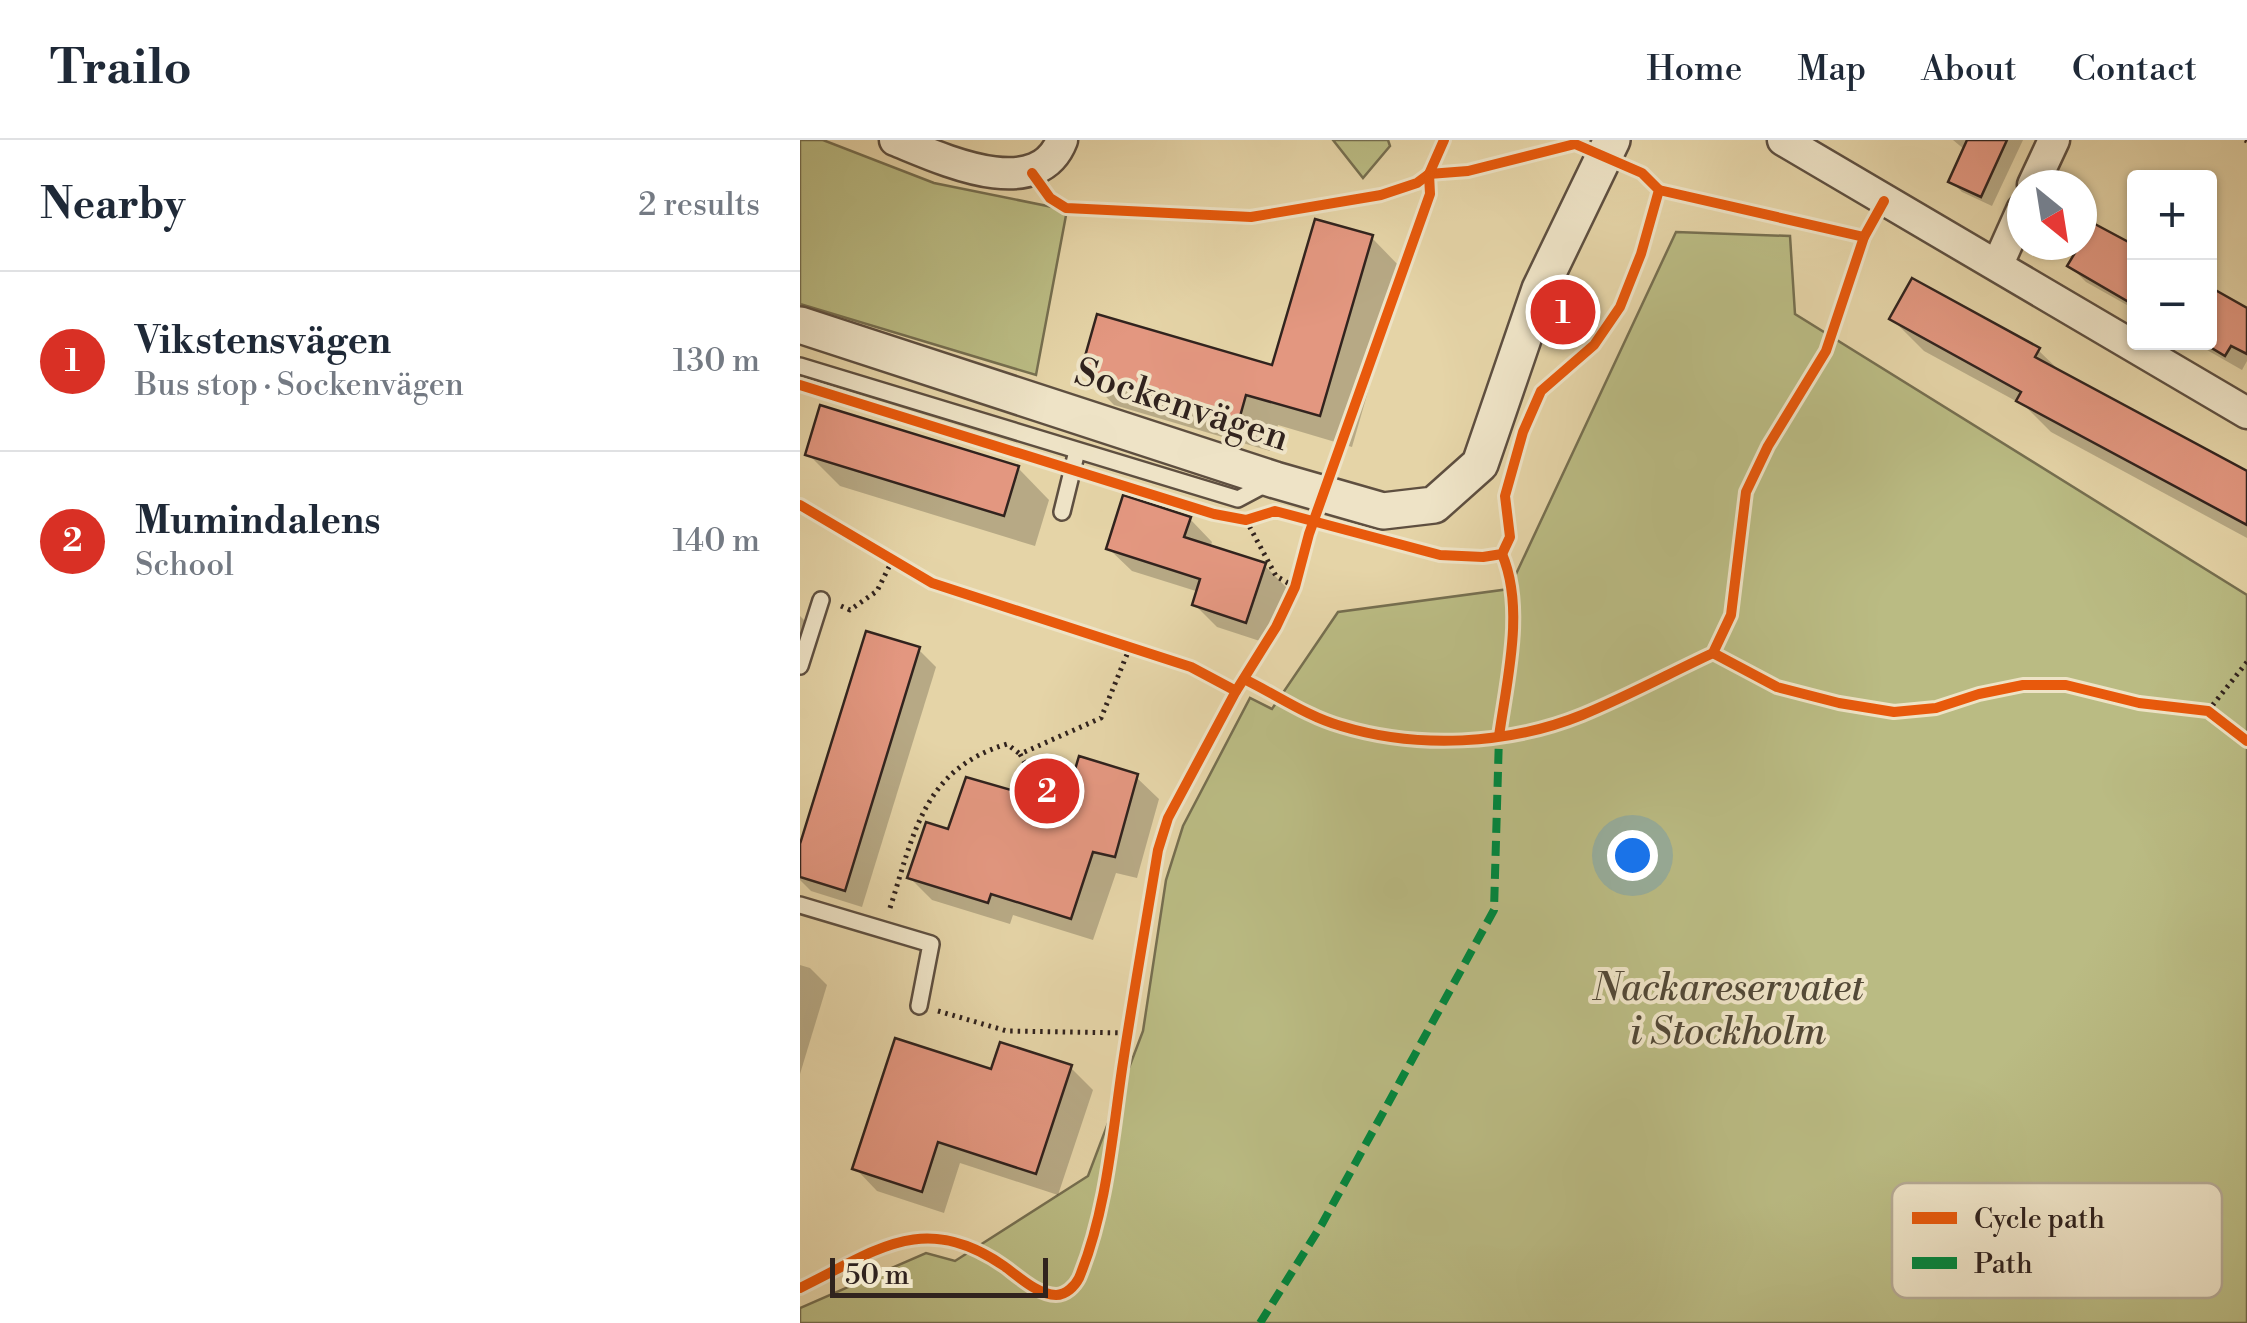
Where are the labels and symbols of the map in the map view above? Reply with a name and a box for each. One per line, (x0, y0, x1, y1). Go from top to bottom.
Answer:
north arrow (2007, 170, 2097, 260)
pin: 1 (1530, 274, 1596, 350)
street label: Sockenvägen (1068, 349, 1295, 462)
pin: 2 (1014, 754, 1080, 828)
your location (1607, 830, 1658, 881)
park label: Nackareservatet i Stockholm (1591, 965, 1864, 1056)
legend (1892, 1183, 2222, 1298)
text: Cycle path (1974, 1202, 2105, 1237)
text: Path (1974, 1247, 2033, 1282)
scale bar (830, 1253, 1048, 1298)

